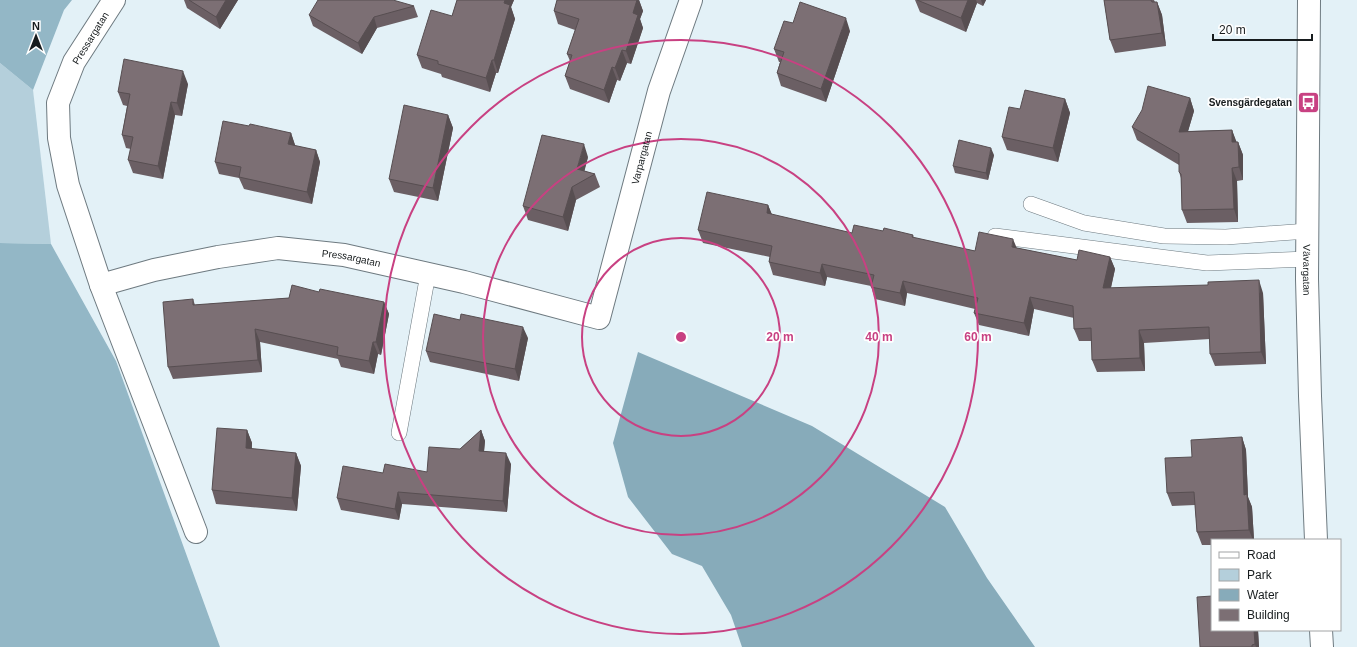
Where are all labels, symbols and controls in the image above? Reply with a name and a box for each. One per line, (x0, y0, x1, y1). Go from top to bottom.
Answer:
street label: Pressargatan (70, 10, 111, 66)
north arrow (16, 16, 56, 56)
scale bar (1213, 16, 1312, 42)
text: N (32, 20, 40, 32)
text: 20 m (1219, 23, 1246, 37)
bus stop icon: Svensgärdegatan (1295, 89, 1321, 115)
place label: Svensgärdegatan (1209, 97, 1292, 108)
street label: Varpargatan (630, 130, 654, 185)
street label: Vävargatan (1301, 244, 1312, 296)
street label: Pressargatan (321, 248, 382, 269)
centre of rings (674, 330, 688, 344)
text: 20 m (766, 330, 794, 344)
text: 40 m (865, 330, 893, 344)
text: 60 m (964, 330, 992, 344)
legend (1211, 539, 1341, 631)
text: Road (1247, 548, 1276, 562)
text: Park (1247, 568, 1273, 582)
text: Water (1247, 588, 1279, 602)
text: Building (1247, 608, 1290, 622)

